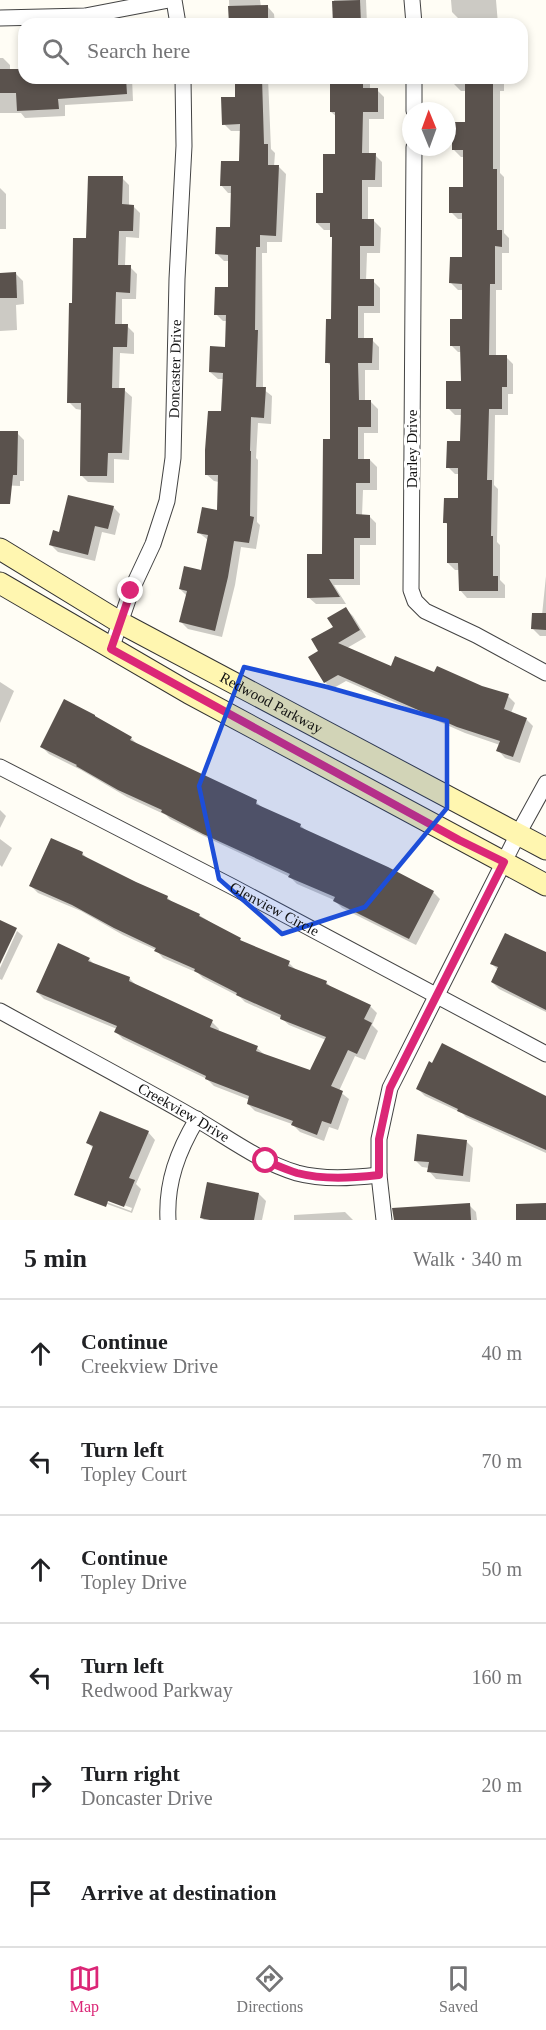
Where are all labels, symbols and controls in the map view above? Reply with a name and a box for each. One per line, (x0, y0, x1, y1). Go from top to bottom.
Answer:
search box (18, 18, 528, 84)
icon: search (39, 35, 72, 68)
text: Search here (87, 38, 190, 63)
north arrow (402, 102, 456, 156)
street label: Doncaster Drive (166, 319, 184, 418)
street label: Darley Drive (404, 409, 420, 488)
route end (117, 577, 143, 603)
street label: Redwood Parkway (217, 669, 326, 737)
street label: Glenview Circle (227, 879, 322, 940)
street label: Creekview Drive (135, 1080, 233, 1146)
route start (252, 1147, 278, 1173)
text: 5 min (24, 1244, 87, 1273)
text: Walk · 340 m (413, 1248, 522, 1270)
text: Continue (81, 1329, 168, 1354)
icon: ahead (24, 1337, 57, 1370)
text: 40 m (481, 1342, 522, 1364)
text: Creekview Drive (81, 1355, 218, 1377)
text: Turn left (81, 1437, 164, 1462)
icon: left (24, 1445, 57, 1478)
text: 70 m (481, 1450, 522, 1472)
text: Topley Court (81, 1463, 187, 1485)
text: Continue (81, 1545, 168, 1570)
icon: ahead (24, 1553, 57, 1586)
text: 50 m (481, 1558, 522, 1580)
text: Topley Drive (81, 1571, 187, 1593)
text: Turn left (81, 1653, 164, 1678)
icon: left (24, 1661, 57, 1694)
text: 160 m (471, 1666, 522, 1688)
text: Redwood Parkway (81, 1679, 233, 1701)
text: Turn right (81, 1761, 180, 1786)
icon: right (24, 1769, 57, 1802)
text: 20 m (481, 1774, 522, 1796)
text: Doncaster Drive (81, 1787, 213, 1809)
icon: arrive (24, 1877, 57, 1910)
text: Arrive at destination (81, 1880, 277, 1905)
tab: Map (68, 1962, 101, 2016)
tab: Directions (237, 1962, 303, 2016)
tab: Saved (439, 1962, 478, 2016)

